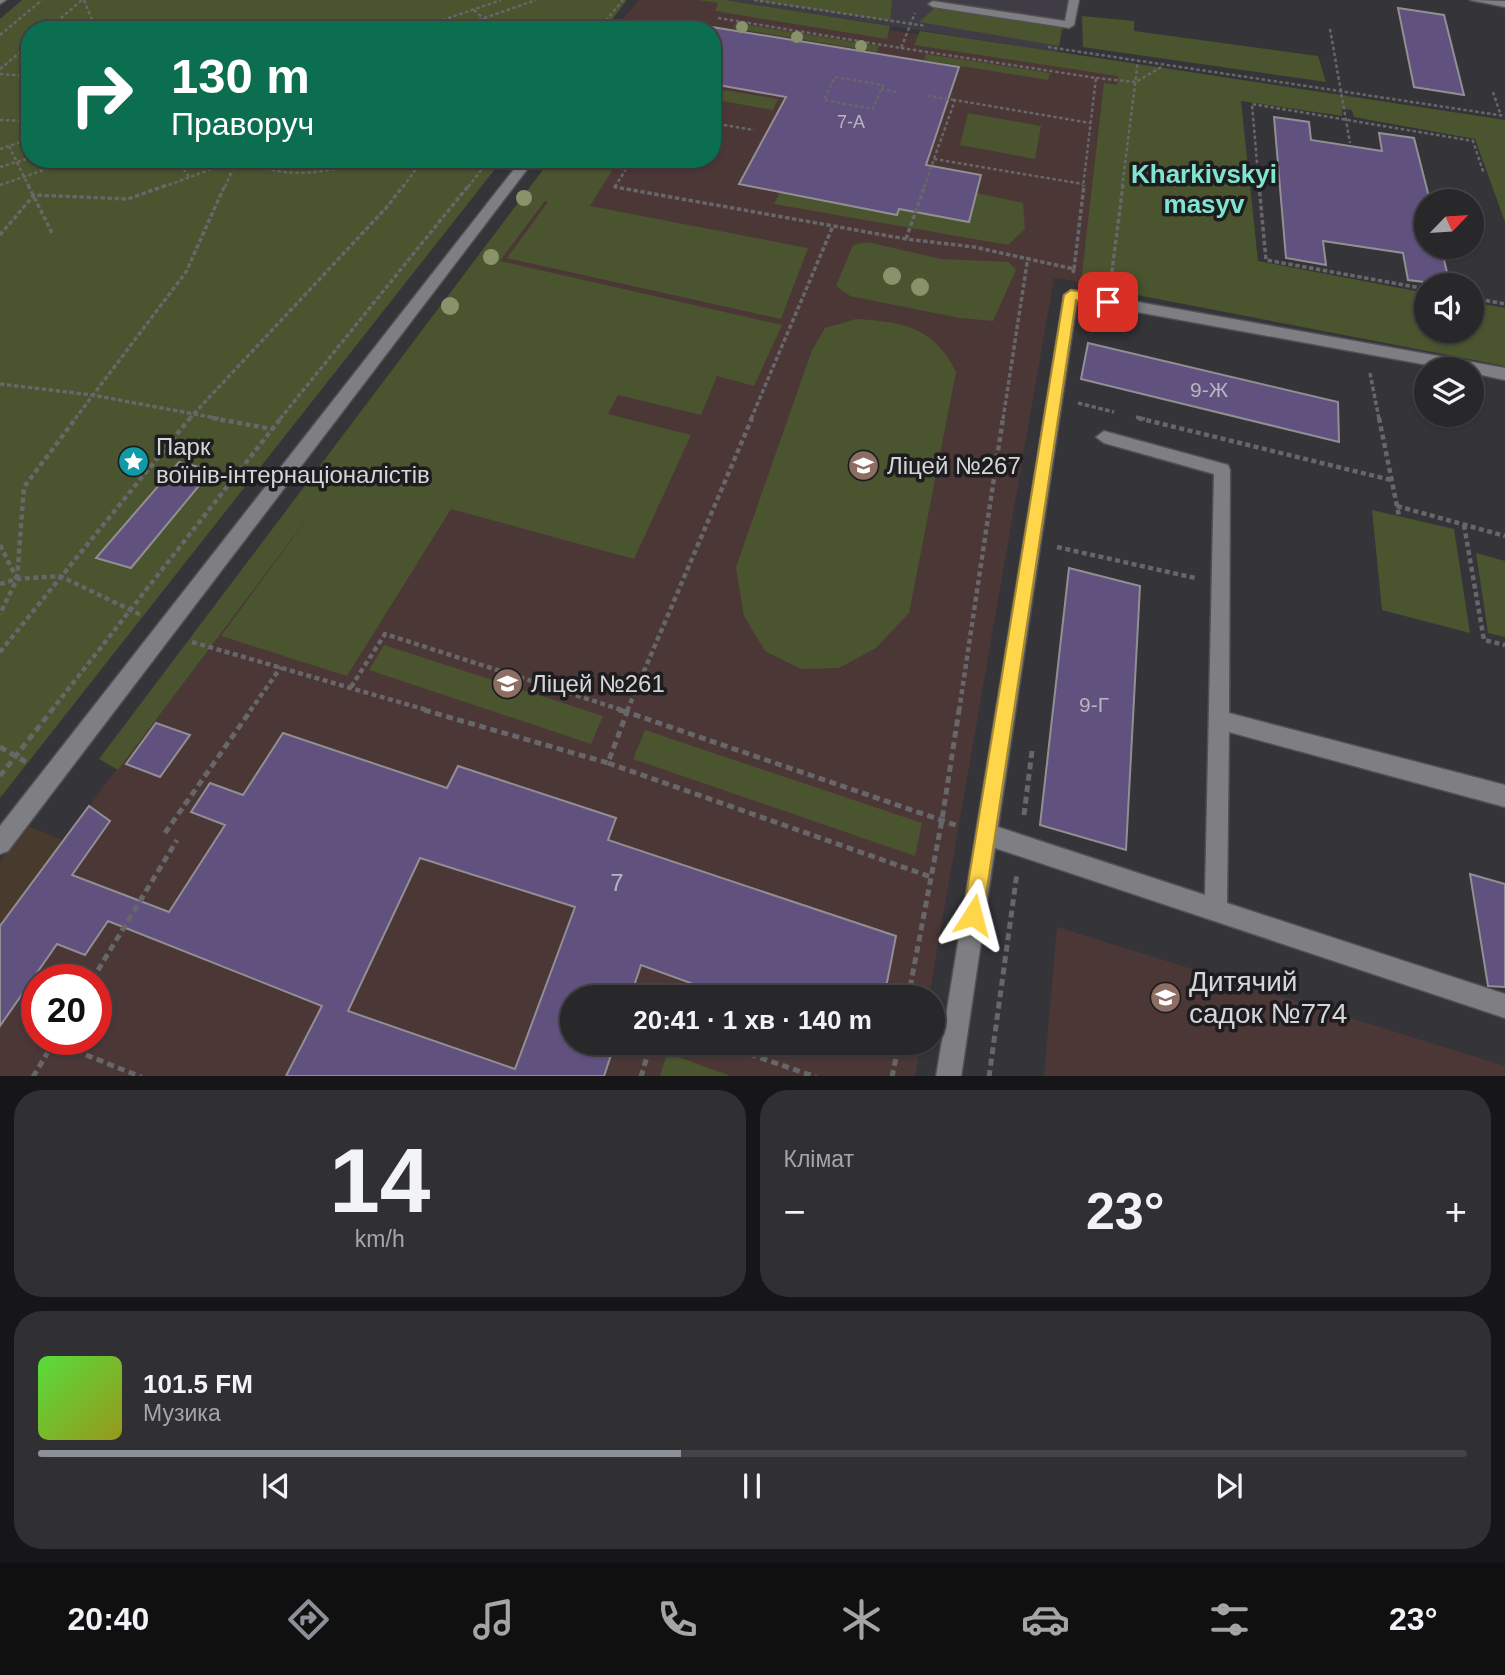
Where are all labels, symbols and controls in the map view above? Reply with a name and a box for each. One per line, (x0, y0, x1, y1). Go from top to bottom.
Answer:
icon: right (56, 49, 147, 140)
text: 130 m (171, 49, 310, 103)
text: Праворуч (171, 106, 314, 142)
house number: 7-А (837, 112, 865, 132)
district label: Kharkivskyi masyv (1131, 159, 1277, 219)
north arrow (1414, 189, 1484, 259)
map controls (1414, 189, 1484, 427)
pin (1078, 272, 1138, 332)
button: sound (1414, 273, 1484, 343)
icon: arrive (1089, 283, 1127, 321)
button: layers (1414, 357, 1484, 427)
house number: 9-Ж (1190, 378, 1229, 401)
place label: Парк воїнів-інтернаціоналістів (156, 433, 430, 488)
place icon: Парк воїнів-інтернаціоналістів (116, 444, 150, 478)
school or university icon: Ліцей №267 (847, 449, 881, 483)
place label: Ліцей №267 (887, 452, 1021, 479)
school or university icon: Ліцей №261 (491, 667, 525, 701)
place label: Ліцей №261 (531, 670, 665, 697)
house number: 9-Г (1079, 693, 1109, 716)
house number: 7 (610, 869, 624, 896)
position arrow (936, 878, 1010, 952)
speed limit sign: 20 (21, 964, 112, 1055)
place label: Дитячий садок №774 (1189, 966, 1347, 1029)
school or university icon: Дитячий садок №774 (1149, 980, 1183, 1014)
text: 20:41 · 1 хв · 140 m (633, 1005, 872, 1035)
text: 14 (329, 1130, 430, 1231)
text: Клімат (784, 1146, 854, 1172)
text: 23° (1086, 1182, 1165, 1240)
text: − (784, 1191, 806, 1233)
text: + (1445, 1191, 1467, 1233)
text: km/h (355, 1226, 405, 1252)
text: 101.5 FM (143, 1369, 253, 1399)
text: Музика (143, 1400, 221, 1426)
icon: previous (257, 1467, 295, 1505)
icon: pause (733, 1467, 771, 1505)
icon: next (1210, 1467, 1248, 1505)
icon: directions (284, 1595, 333, 1644)
icon: music (469, 1595, 518, 1644)
icon: phone (653, 1595, 702, 1644)
icon: climate (837, 1595, 886, 1644)
icon: car (1021, 1595, 1070, 1644)
icon: filters (1205, 1595, 1254, 1644)
text: 20:40 (68, 1601, 149, 1637)
text: 23° (1389, 1601, 1437, 1637)

